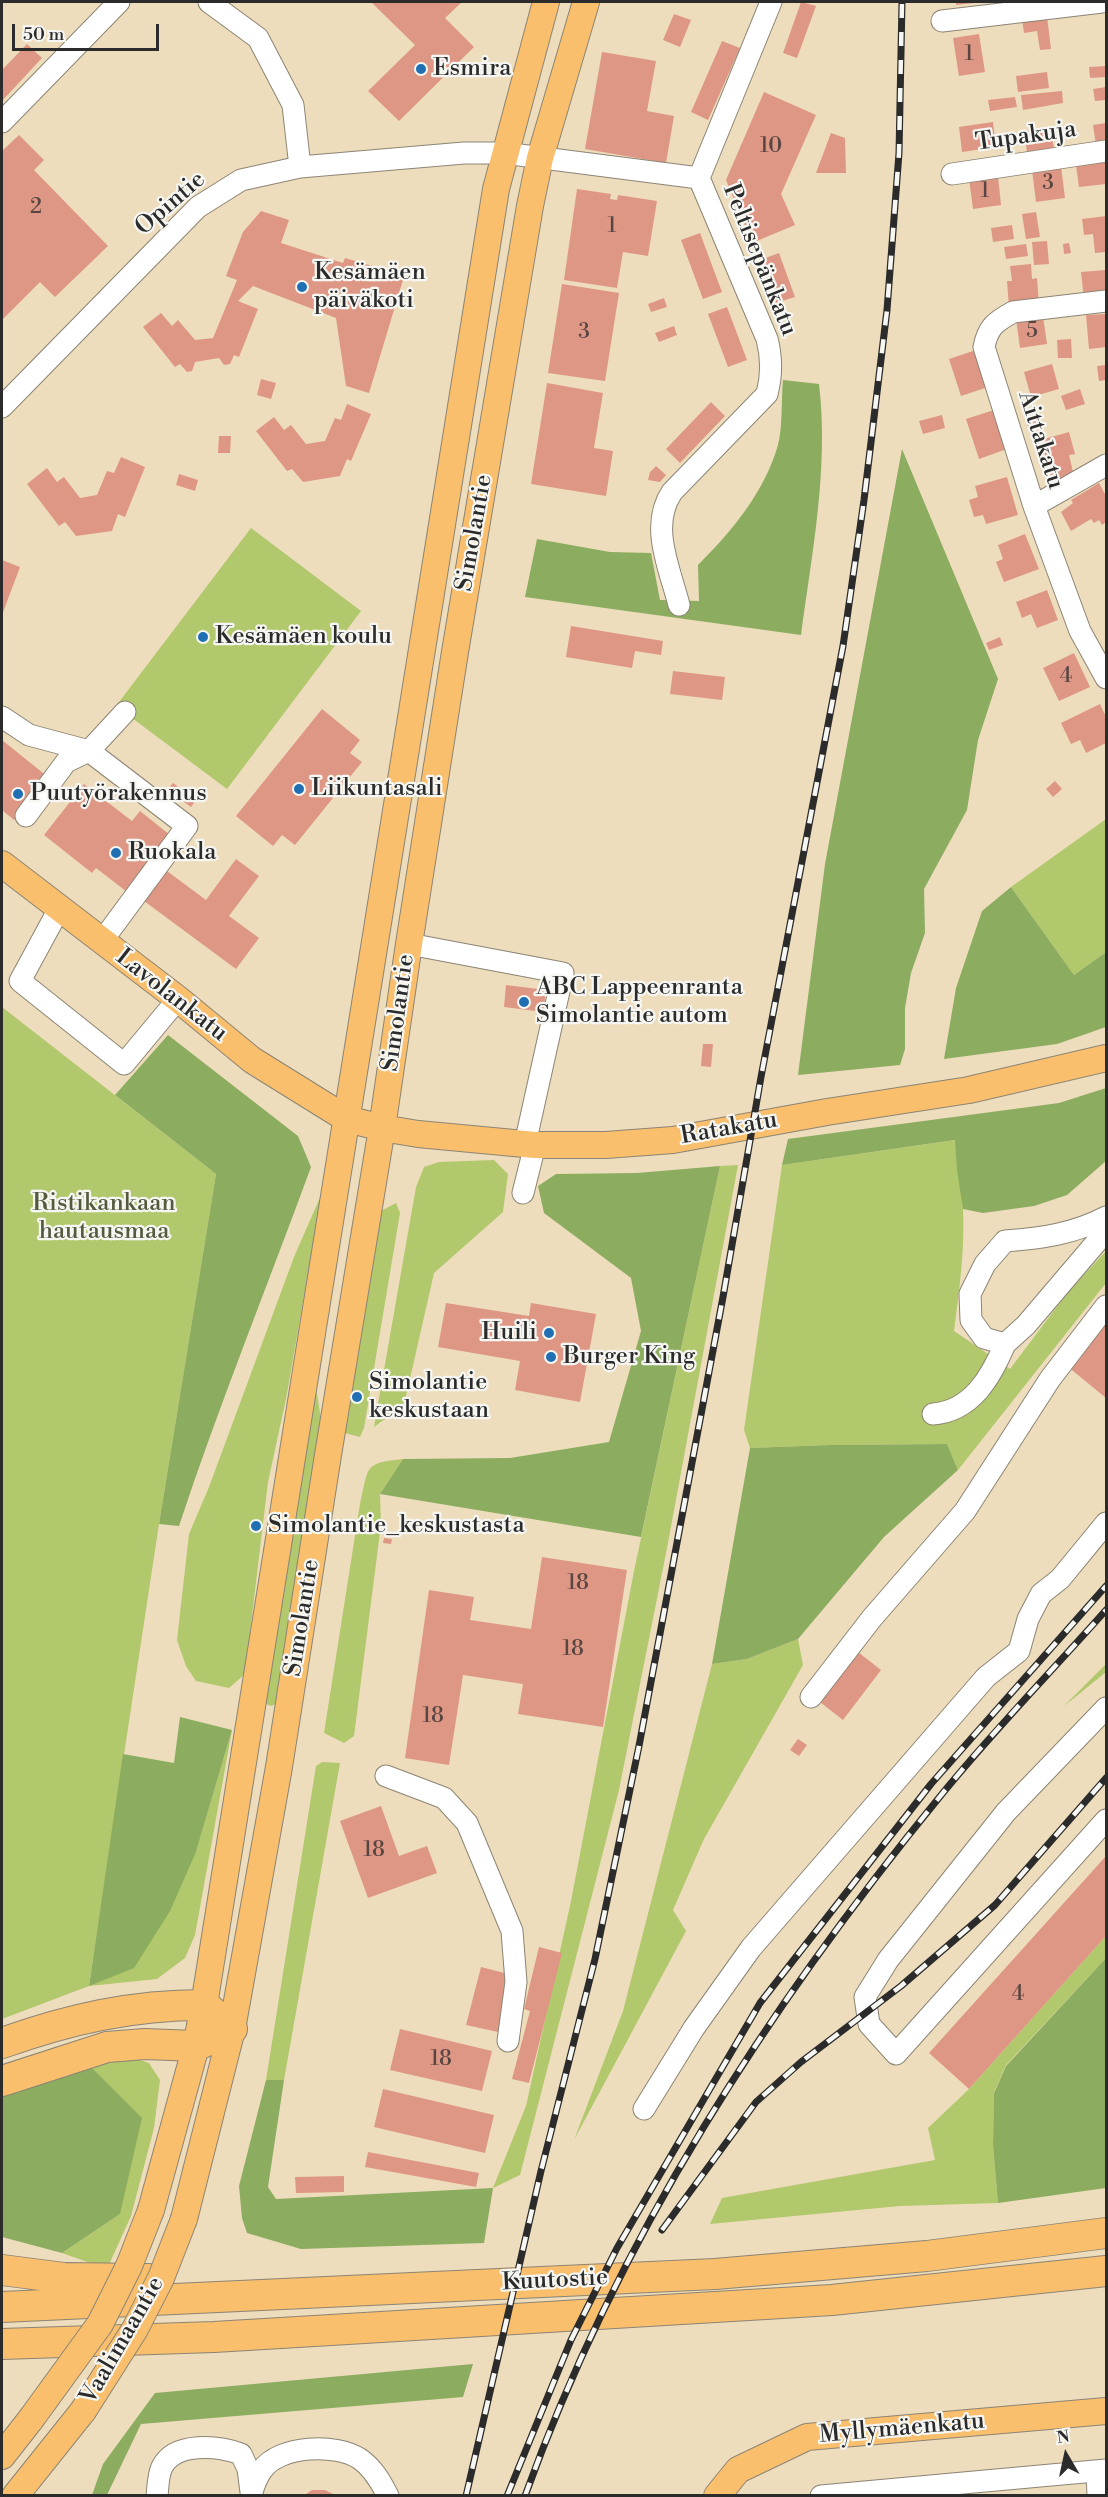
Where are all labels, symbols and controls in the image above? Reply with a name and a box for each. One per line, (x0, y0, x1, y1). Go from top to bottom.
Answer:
scale bar (15, 12, 162, 50)
text: 50 m (23, 23, 64, 46)
house number: 1 (964, 42, 974, 68)
place label: Esmira (433, 55, 511, 83)
marker: Esmira (414, 62, 428, 76)
street label: Tupakuja (974, 116, 1078, 158)
house number: 10 (760, 134, 782, 160)
street label: Opintie (130, 166, 212, 242)
house number: 3 (1042, 171, 1054, 197)
house number: 1 (980, 179, 990, 205)
street label: Peltisepänkatu (715, 180, 803, 340)
house number: 2 (30, 195, 42, 221)
house number: 1 (607, 214, 617, 240)
place label: Kesämäen päiväkoti (314, 259, 426, 315)
marker: Kesämäen päiväkoti (295, 280, 309, 294)
house number: 5 (1026, 319, 1038, 345)
house number: 3 (578, 320, 590, 346)
street label: Aittakatu (1011, 387, 1069, 493)
street label: Simolantie (451, 472, 499, 594)
place label: Kesämäen koulu (215, 623, 392, 651)
marker: Kesämäen koulu (196, 630, 210, 644)
house number: 4 (1060, 664, 1072, 690)
place label: Liikuntasali (311, 775, 443, 803)
place label: Puutyörakennus (30, 780, 207, 808)
marker: Liikuntasali (292, 782, 306, 796)
marker: Puutyörakennus (11, 787, 25, 801)
place label: Ruokala (128, 839, 216, 867)
marker: Ruokala (109, 846, 123, 860)
street label: Lavolankatu (109, 943, 233, 1049)
street label: Simolantie (377, 952, 421, 1074)
place label: ABC Lappeenranta Simolantie autom (536, 974, 743, 1030)
marker: ABC Lappeenranta Simolantie autom (517, 995, 531, 1009)
street label: Ratakatu (678, 1106, 780, 1152)
park label: Ristikankaan hautausmaa (32, 1190, 176, 1246)
place label: Huili (481, 1319, 537, 1347)
marker: Huili (542, 1326, 556, 1340)
place label: Burger King (563, 1343, 695, 1371)
marker: Burger King (544, 1350, 558, 1364)
place label: Simolantie keskustaan (369, 1369, 489, 1425)
marker: Simolantie keskustaan (350, 1390, 364, 1404)
place label: Simolantie_keskustasta (268, 1512, 525, 1540)
marker: Simolantie_keskustasta (249, 1519, 263, 1533)
street label: Simolantie (280, 1557, 326, 1679)
house number: 18 (567, 1571, 589, 1597)
house number: 18 (562, 1637, 584, 1663)
house number: 18 (422, 1704, 444, 1730)
house number: 18 (363, 1838, 385, 1864)
house number: 4 (1012, 1982, 1024, 2008)
house number: 18 (430, 2047, 452, 2073)
street label: Kuutostie (501, 2264, 609, 2298)
street label: Vaalimaantie (75, 2272, 171, 2410)
street label: Myllymäenkatu (818, 2407, 986, 2451)
north arrow (1036, 2425, 1096, 2485)
text: N (1055, 2426, 1071, 2448)

